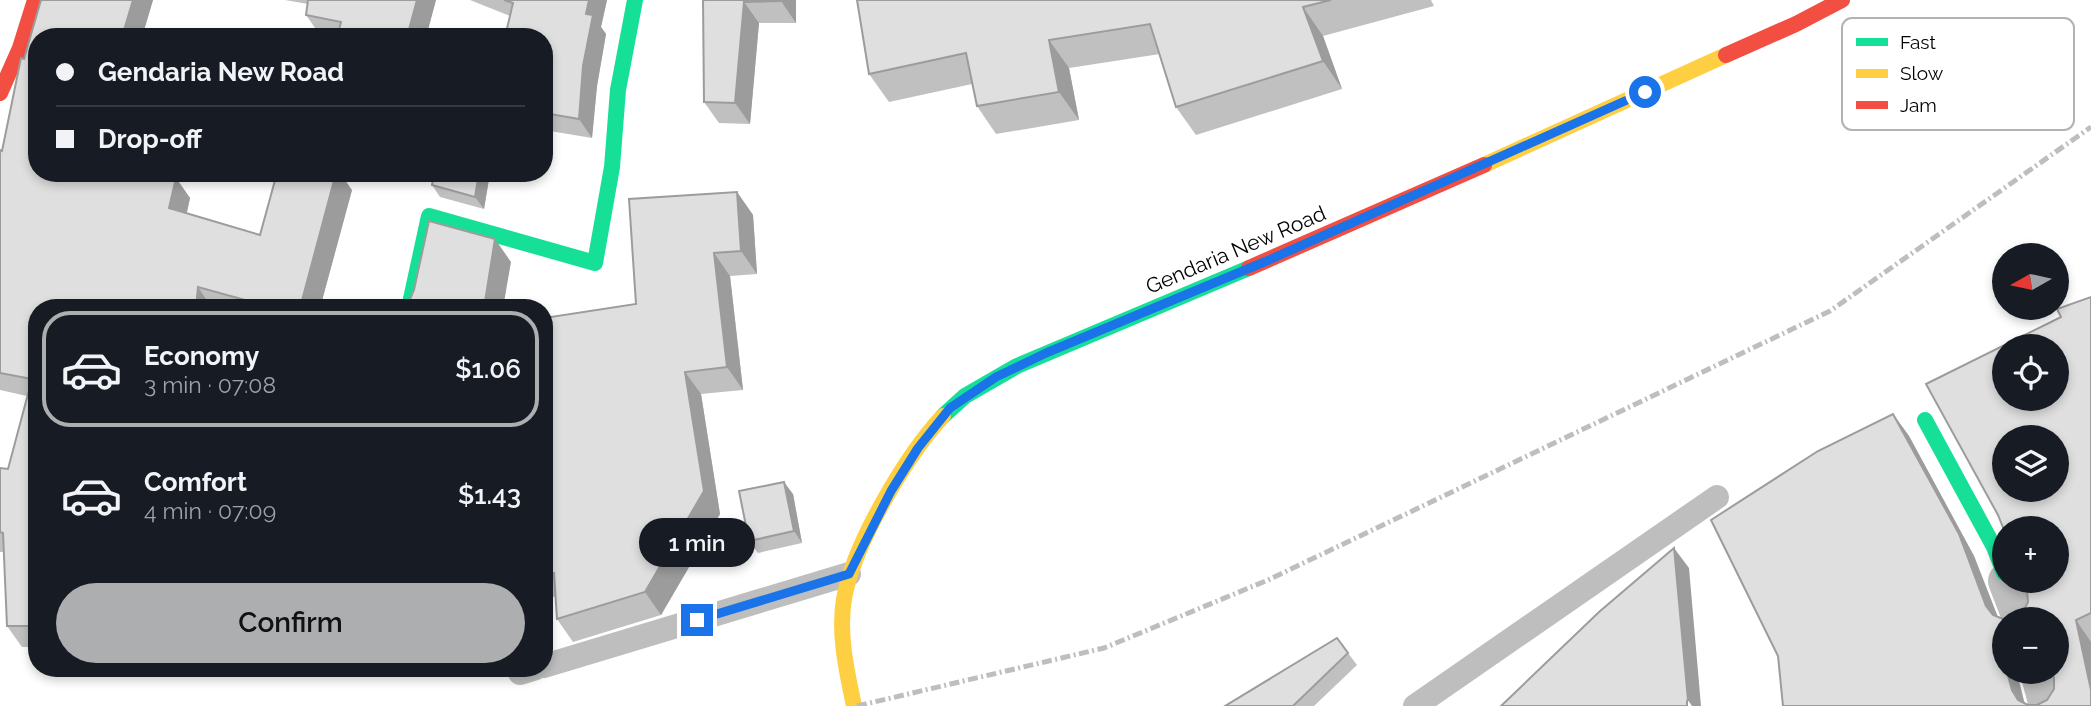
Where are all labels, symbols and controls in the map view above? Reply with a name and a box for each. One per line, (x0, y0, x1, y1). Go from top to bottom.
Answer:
legend (1842, 18, 2074, 130)
text: Fast (1900, 31, 1936, 53)
text: Gendaria New Road (98, 57, 344, 87)
text: Slow (1900, 62, 1944, 84)
route start (1629, 76, 1661, 108)
text: Jam (1900, 94, 1937, 116)
text: Drop-off (98, 124, 202, 154)
street label: Gendaria New Road (1142, 200, 1330, 299)
north arrow (1992, 243, 2068, 320)
map controls (1992, 243, 2069, 684)
button: locate (1992, 334, 2069, 411)
icon: car (60, 338, 123, 401)
text: Economy (144, 341, 259, 371)
text: $1.06 (455, 354, 521, 384)
text: 3 min · 07:08 (144, 371, 276, 398)
button: layers (1992, 425, 2069, 502)
icon: car (60, 464, 123, 527)
text: Comfort (144, 467, 247, 497)
text: $1.43 (458, 480, 521, 510)
text: 4 min · 07:09 (144, 497, 276, 524)
button: + (1992, 516, 2069, 593)
callout: 1 min (639, 518, 755, 568)
text: 1 min (668, 529, 726, 556)
button: Confirm (56, 583, 525, 663)
route end (681, 604, 713, 636)
button: − (1992, 607, 2069, 684)

